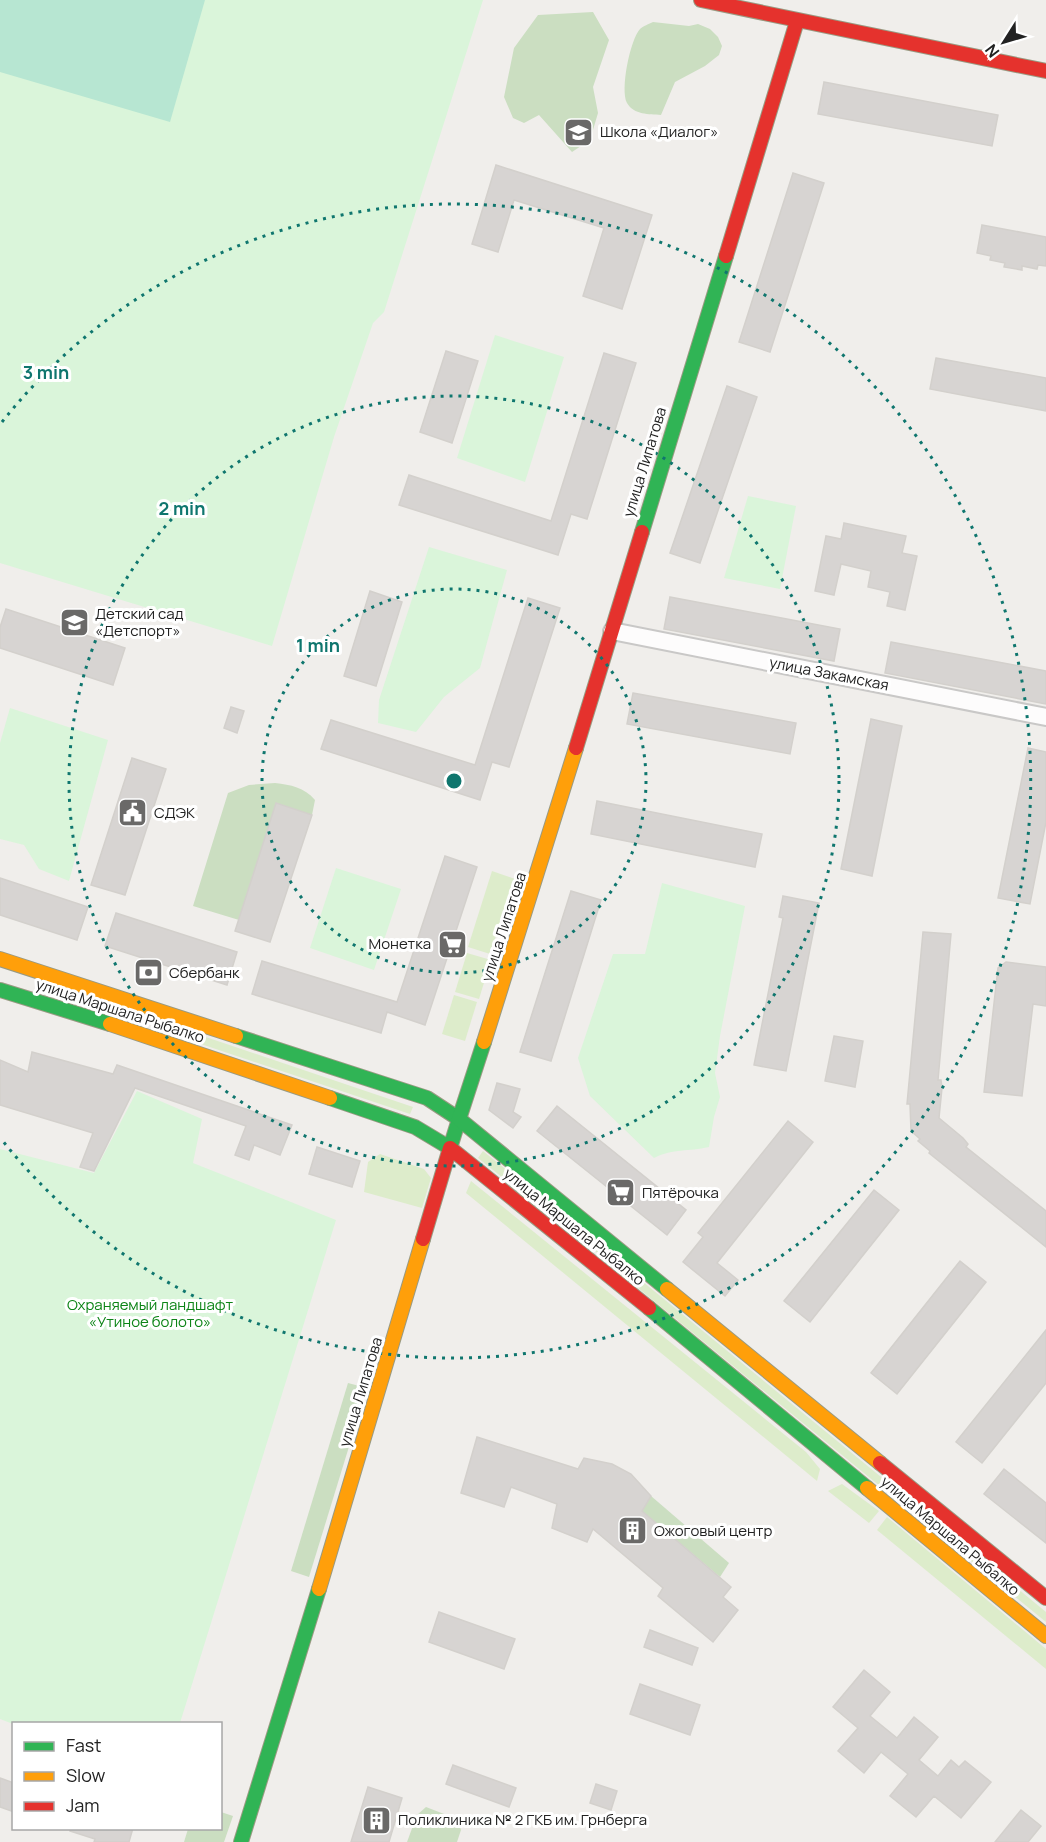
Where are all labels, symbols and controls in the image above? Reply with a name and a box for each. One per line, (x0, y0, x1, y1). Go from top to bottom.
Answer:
north arrow (974, 12, 1034, 72)
text: N (980, 40, 1004, 62)
school or university icon: Школа «Диалог» (563, 116, 595, 148)
place label: Школа «Диалог» (600, 121, 718, 142)
text: 3 min (23, 360, 69, 384)
street label: улица Липатова (618, 404, 671, 519)
text: 2 min (159, 496, 205, 520)
place label: Детский сад «Детспорт» (95, 603, 184, 641)
school or university icon: Детский сад «Детспорт» (58, 607, 90, 639)
text: 1 min (296, 633, 340, 657)
street label: улица Закамская (768, 652, 891, 695)
centre of rings (444, 771, 464, 791)
public building icon: СДЭК (117, 797, 149, 829)
place label: СДЭК (154, 802, 195, 823)
street label: улица Липатова (476, 869, 531, 984)
supermarket icon: Монетка (436, 928, 468, 960)
place label: Монетка (369, 933, 431, 954)
bank icon: Сбербанк (132, 957, 164, 989)
place label: Сбербанк (169, 962, 240, 983)
street label: улица Маршала Рыбалко (33, 973, 207, 1048)
street label: улица Маршала Рыбалко (499, 1163, 649, 1290)
supermarket icon: Пятёрочка (605, 1177, 637, 1209)
place label: Пятёрочка (642, 1182, 719, 1203)
park label: Охраняемый ландшафт «Утиное болото» (67, 1294, 233, 1332)
street label: улица Липатова (334, 1334, 387, 1449)
street label: улица Маршала Рыбалко (876, 1471, 1025, 1600)
building icon: Ожоговый центр (617, 1515, 649, 1547)
place label: Ожоговый центр (654, 1520, 772, 1541)
legend (12, 1722, 222, 1830)
text: Fast (66, 1733, 101, 1757)
text: Slow (66, 1763, 106, 1787)
text: Jam (66, 1793, 100, 1817)
building icon: Поликлиника № 2 ГКБ им. Грнберга (361, 1804, 393, 1836)
place label: Поликлиника № 2 ГКБ им. Грнберга (398, 1809, 647, 1830)

